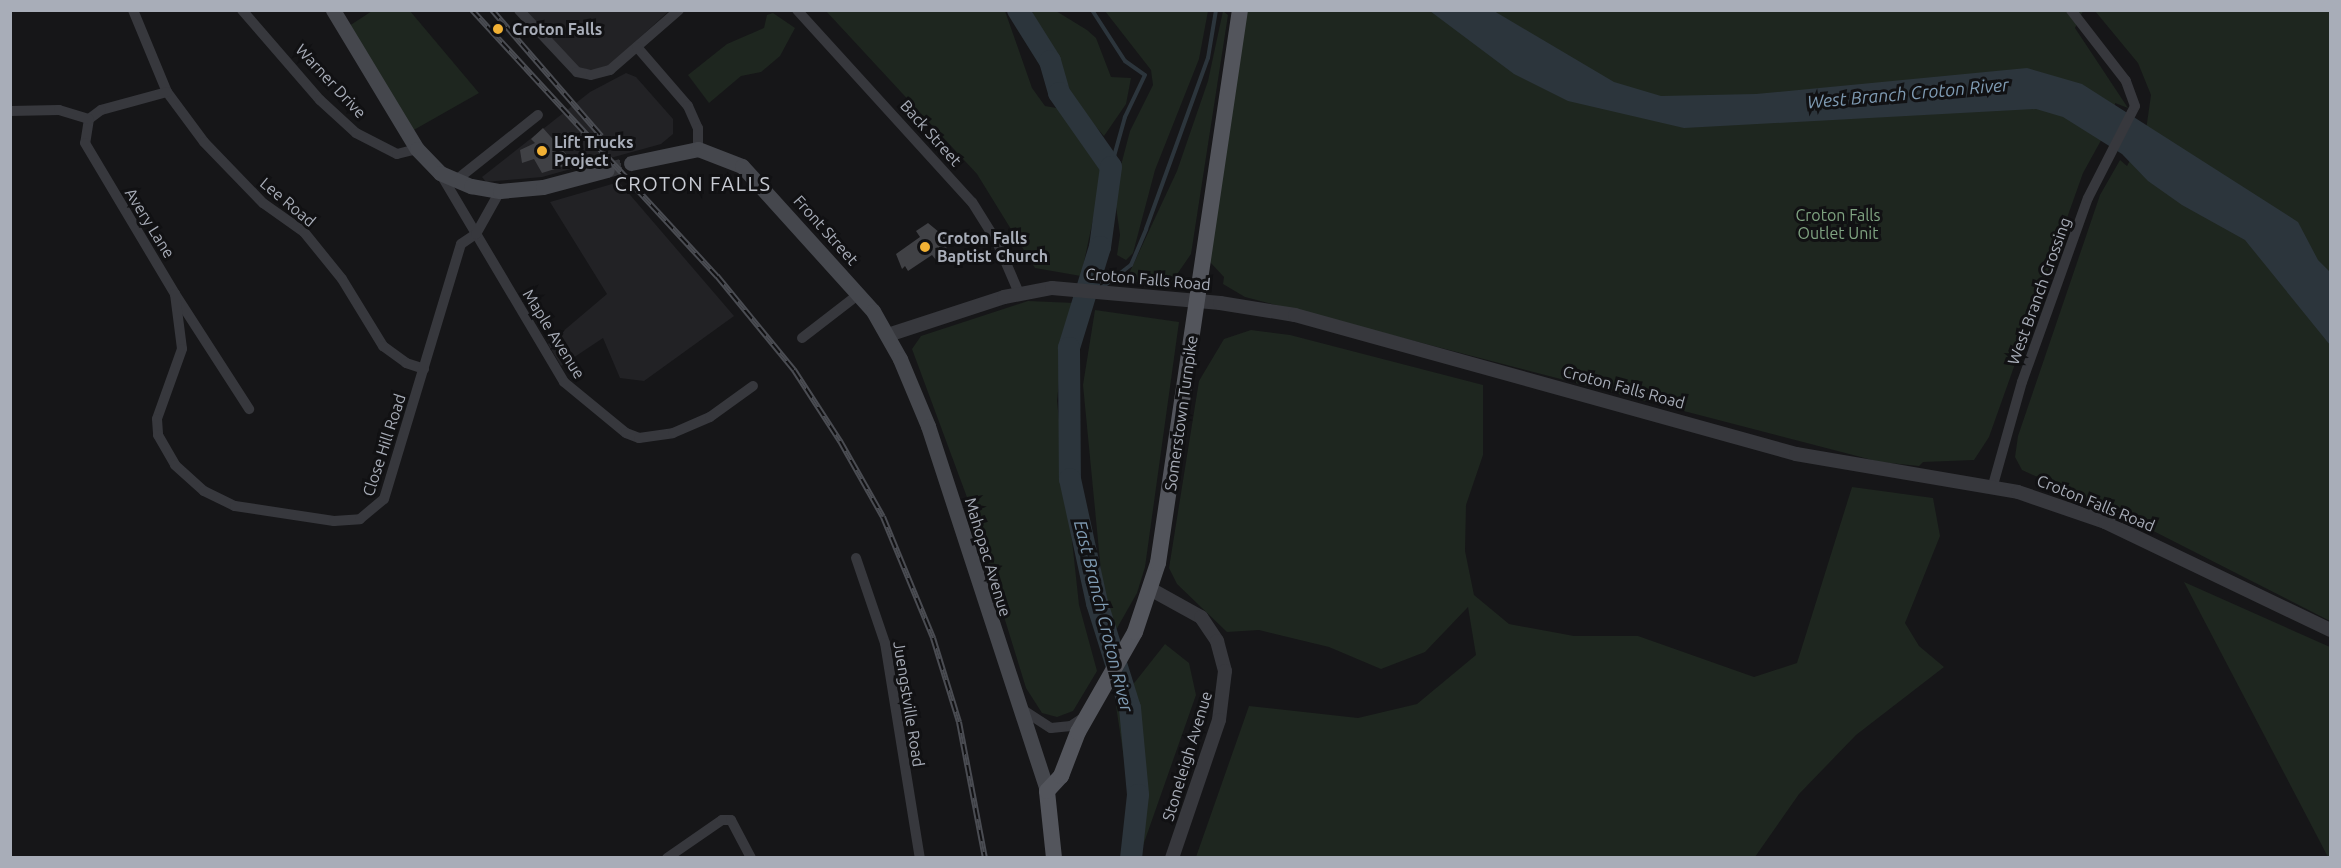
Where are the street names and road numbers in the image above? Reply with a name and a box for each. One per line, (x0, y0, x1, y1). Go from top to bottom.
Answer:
street label: Warner Drive (292, 40, 370, 122)
street label: Back Street (896, 96, 966, 170)
street label: Lee Road (256, 173, 320, 231)
street label: Avery Lane (121, 184, 179, 262)
street label: Front Street (790, 191, 862, 269)
street label: West Branch Crossing (2003, 215, 2075, 367)
street label: Croton Falls Road (1085, 264, 1211, 294)
street label: Maple Avenue (519, 286, 589, 382)
street label: Somerstown Turnpike (1161, 334, 1201, 492)
street label: Croton Falls Road (1561, 361, 1687, 413)
street label: Close Hill Road (358, 391, 410, 499)
street label: Croton Falls Road (2034, 471, 2158, 535)
street label: Mahopac Avenue (961, 495, 1015, 619)
street label: Juengstville Road (890, 640, 928, 768)
street label: Stoneleigh Avenue (1158, 689, 1216, 823)

